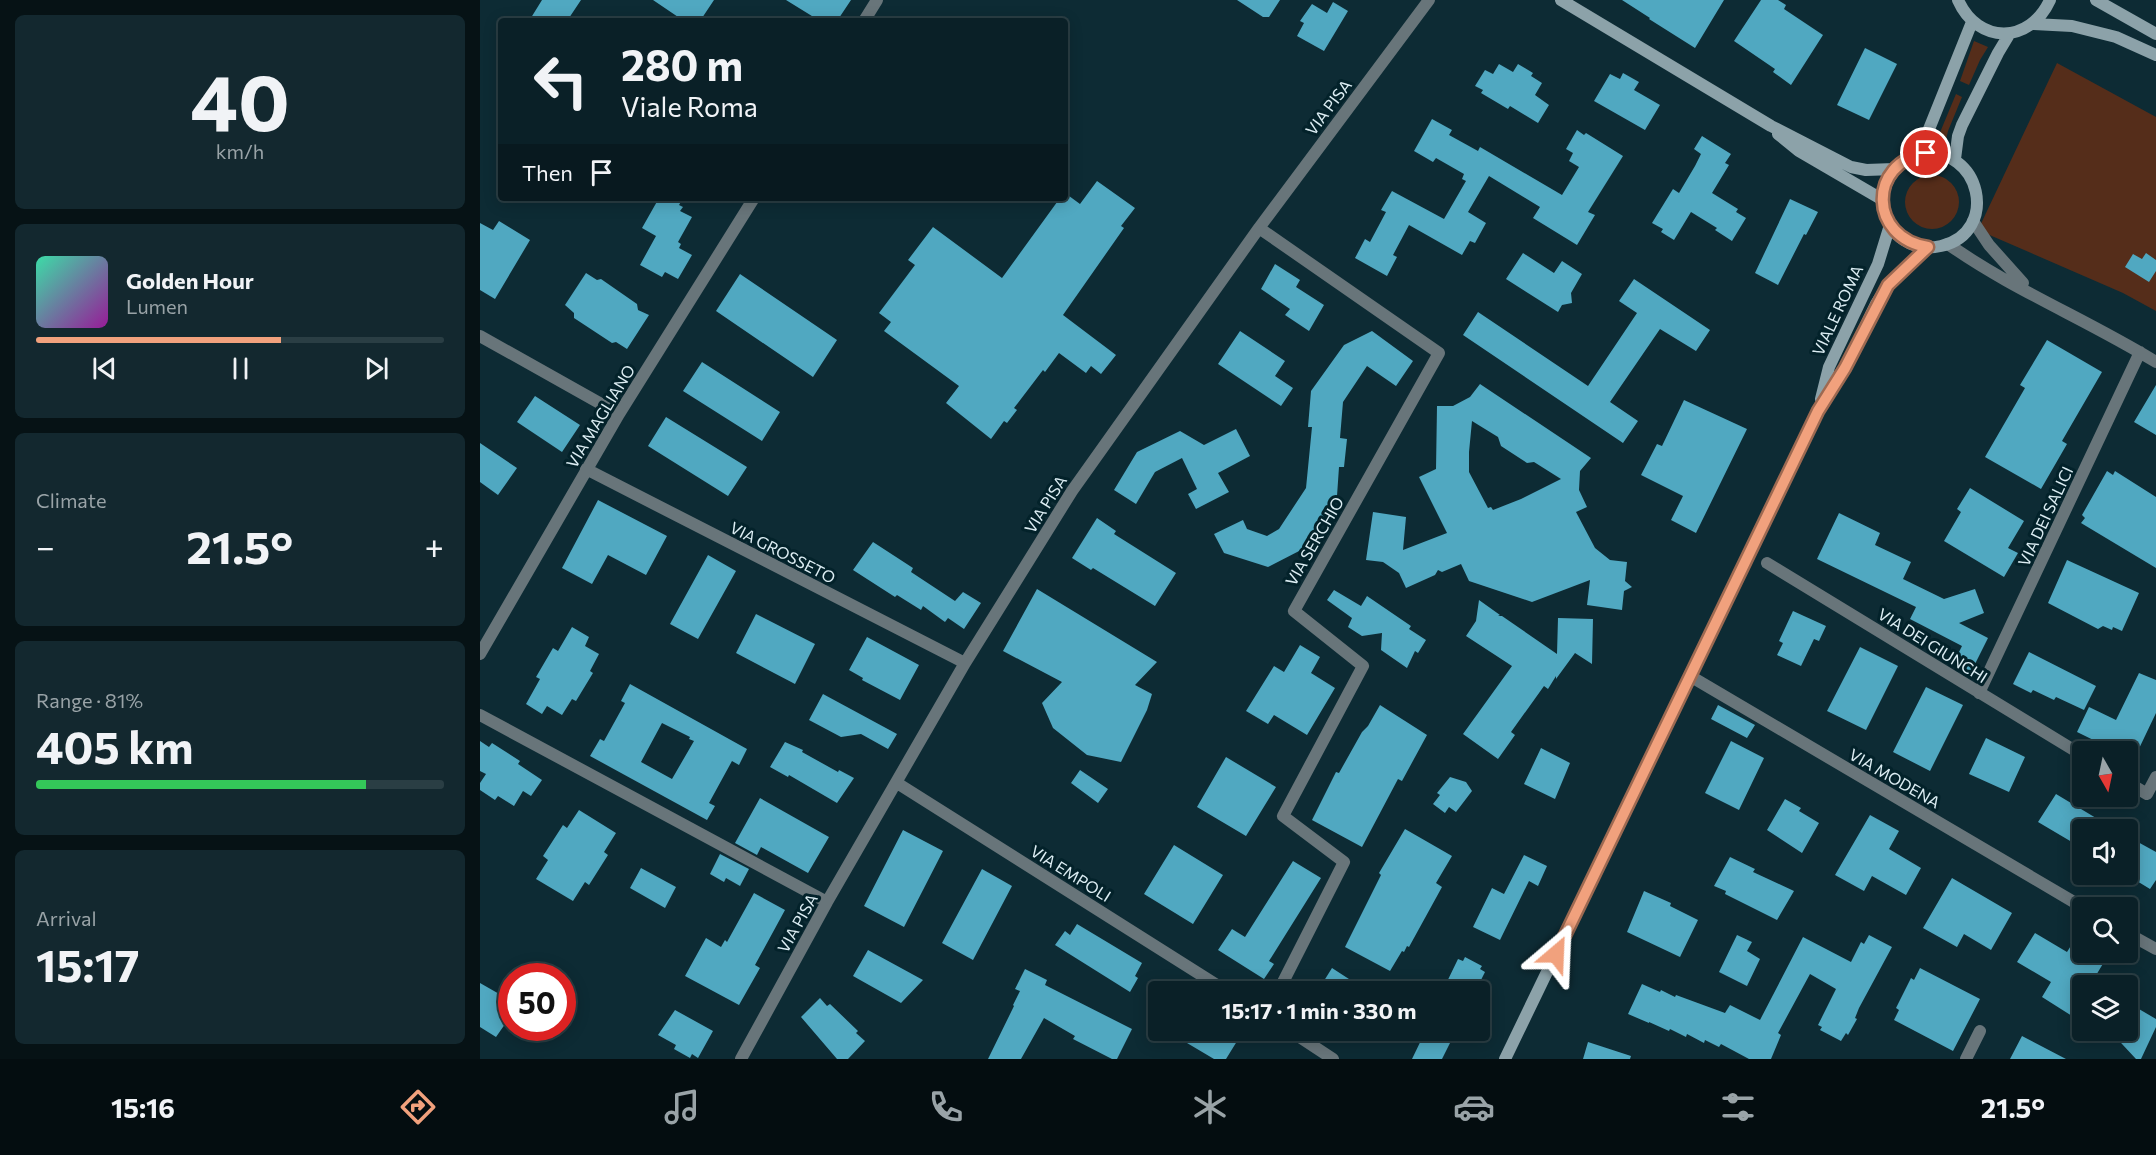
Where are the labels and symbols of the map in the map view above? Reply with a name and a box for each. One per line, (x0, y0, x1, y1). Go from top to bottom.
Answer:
street label: VIA PISA (1301, 76, 1355, 138)
pin (1900, 127, 1951, 178)
street label: VIALE ROMA (1808, 262, 1866, 358)
street label: VIA MAGLIANO (562, 361, 638, 471)
street label: VIA DEI SALICI (2014, 463, 2076, 569)
street label: VIA PISA (1020, 472, 1070, 536)
street label: VIA SERCHIO (1281, 493, 1347, 589)
street label: VIA GROSSETO (727, 517, 839, 587)
street label: VIA DEI GIUNCHI (1875, 604, 1991, 686)
north arrow (2072, 741, 2138, 807)
street label: VIA MODENA (1846, 744, 1944, 812)
street label: VIA EMPOLI (1027, 841, 1115, 905)
street label: VIA PISA (773, 890, 821, 956)
position arrow (1524, 922, 1588, 986)
speed limit sign: 50 (498, 963, 576, 1041)

